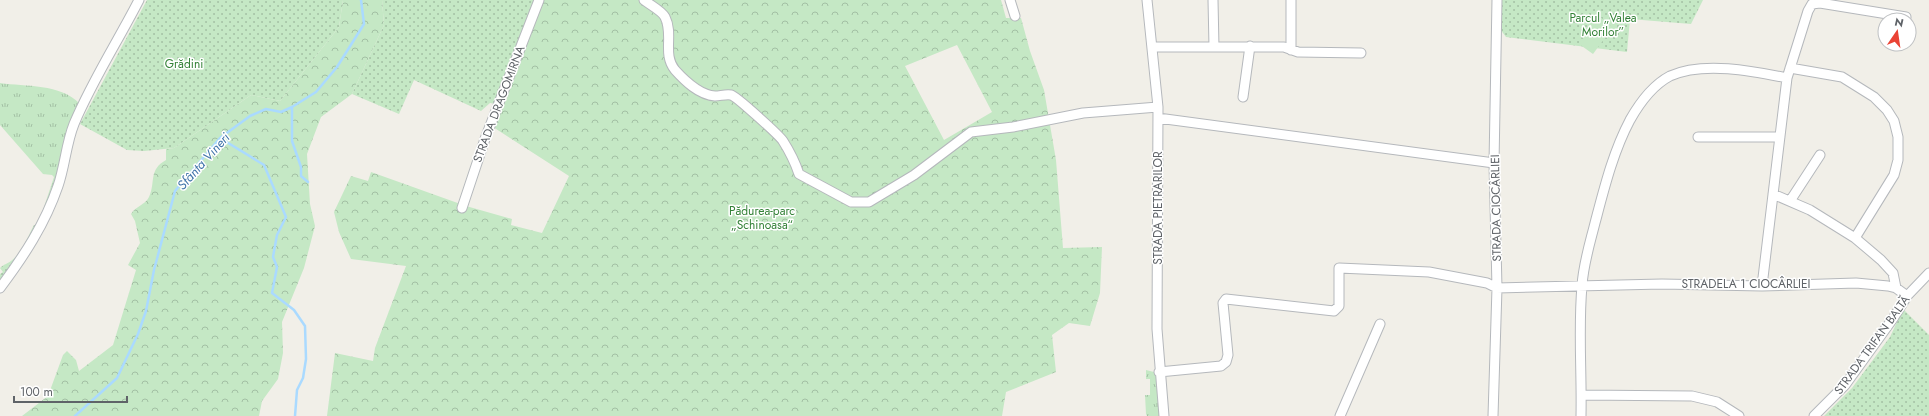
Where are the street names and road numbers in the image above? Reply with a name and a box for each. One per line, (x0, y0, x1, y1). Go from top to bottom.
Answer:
street label: STRADA DRAGOMIRNA (468, 43, 530, 165)
street label: STRADA PIETRARILOR (1149, 151, 1167, 265)
street label: STRADA CIOCÂRLIEI (1486, 154, 1506, 262)
street label: STRADELA 1 CIOCÂRLIEI (1681, 275, 1811, 293)
street label: STRADA TRIFAN BALTĂ (1830, 292, 1914, 398)

